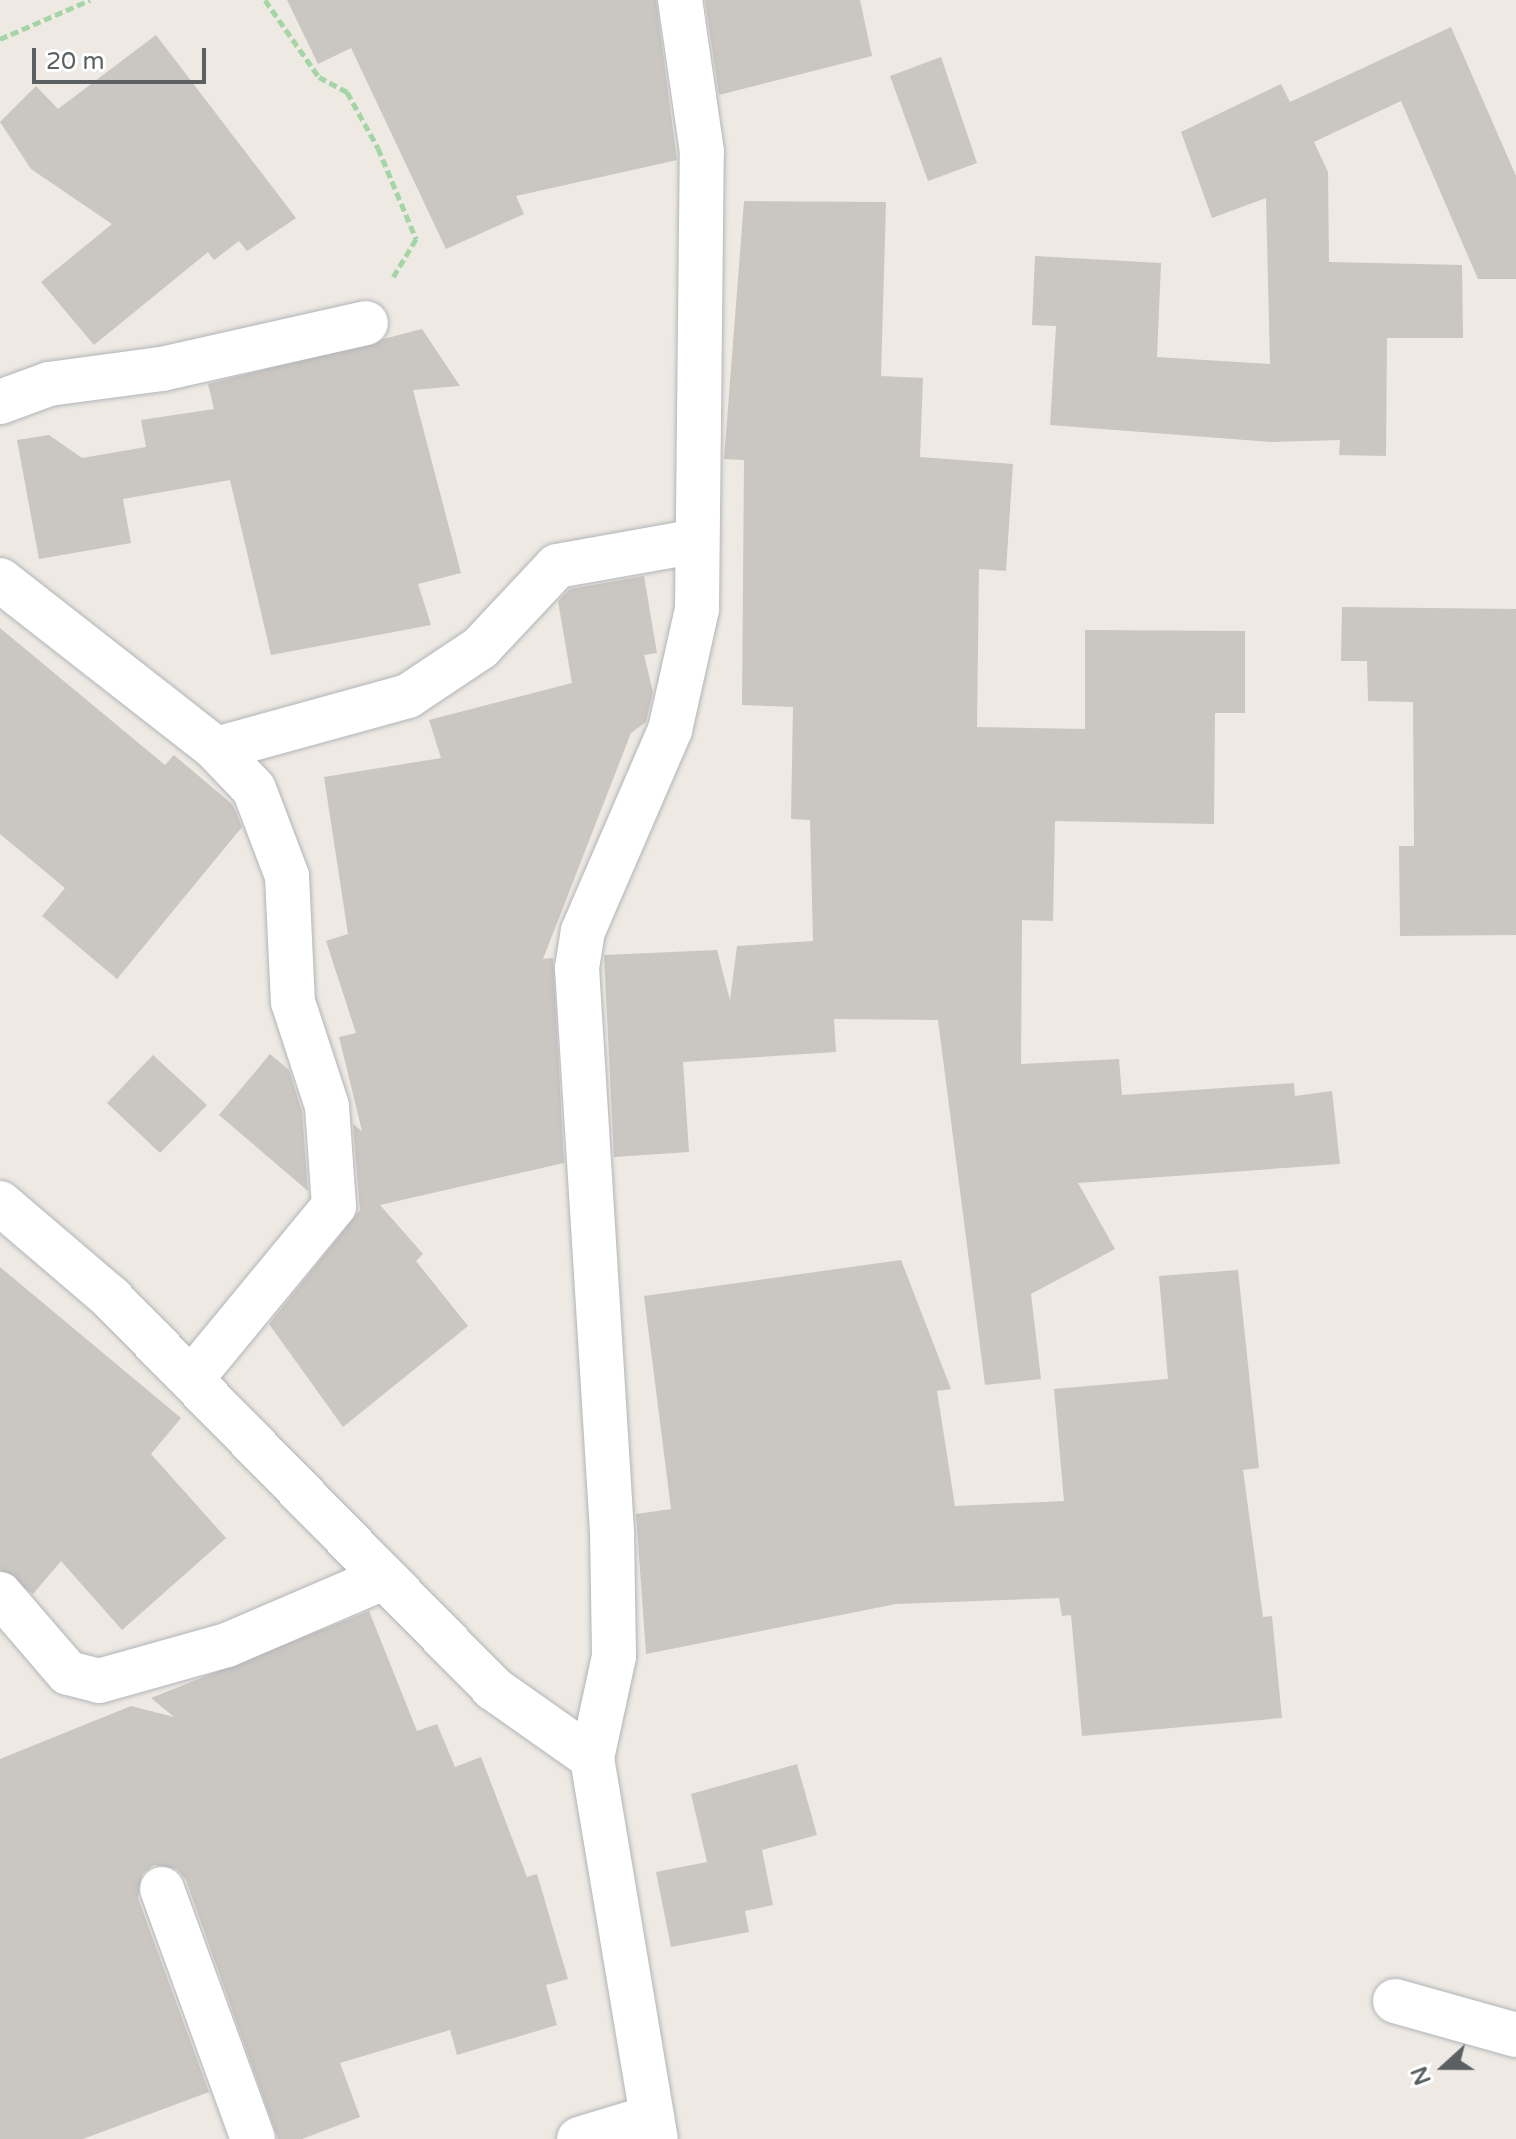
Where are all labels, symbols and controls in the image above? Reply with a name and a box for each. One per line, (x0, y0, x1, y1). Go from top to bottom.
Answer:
scale bar (36, 32, 210, 82)
text: 20 m (46, 47, 104, 76)
north arrow (1404, 2027, 1484, 2107)
text: N (1406, 2063, 1437, 2089)

